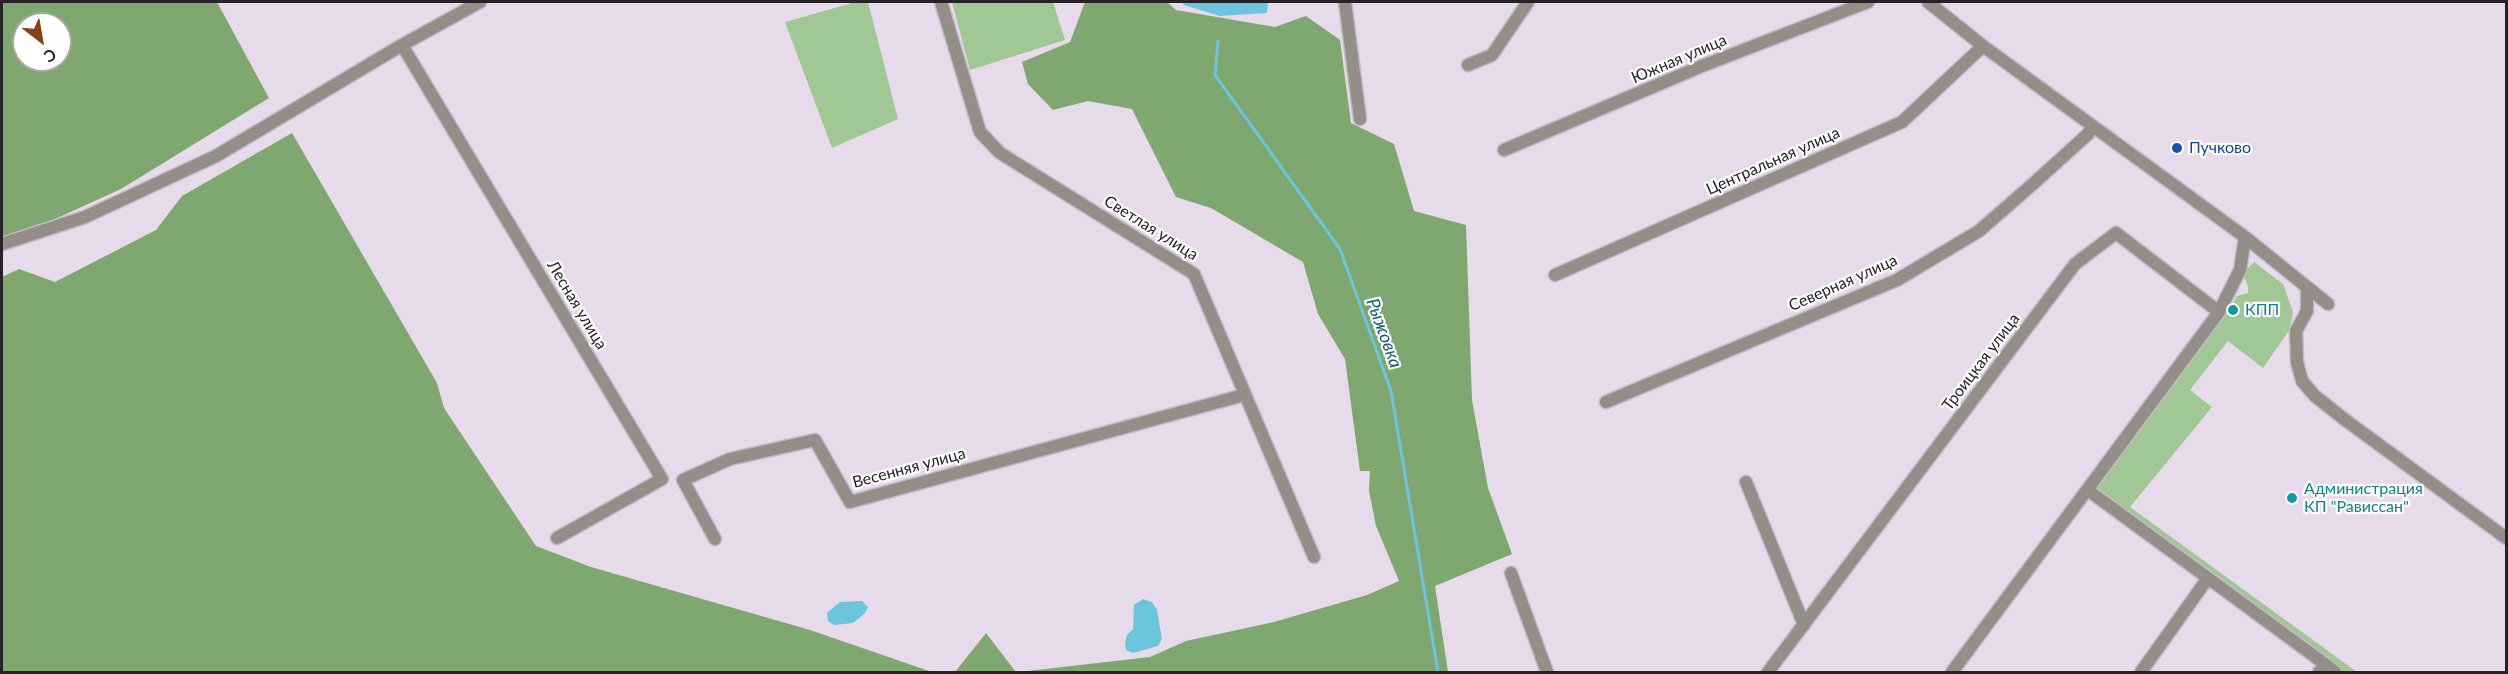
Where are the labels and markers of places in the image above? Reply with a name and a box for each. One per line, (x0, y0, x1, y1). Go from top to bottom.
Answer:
place label: Пучково (2189, 138, 2251, 158)
marker: Пучково (2170, 141, 2184, 155)
place label: КПП (2245, 300, 2279, 320)
marker: КПП (2226, 303, 2240, 317)
place label: Администрация КП "Рависсан" (2304, 479, 2423, 517)
marker: Администрация КП "Рависсан" (2285, 491, 2299, 505)

